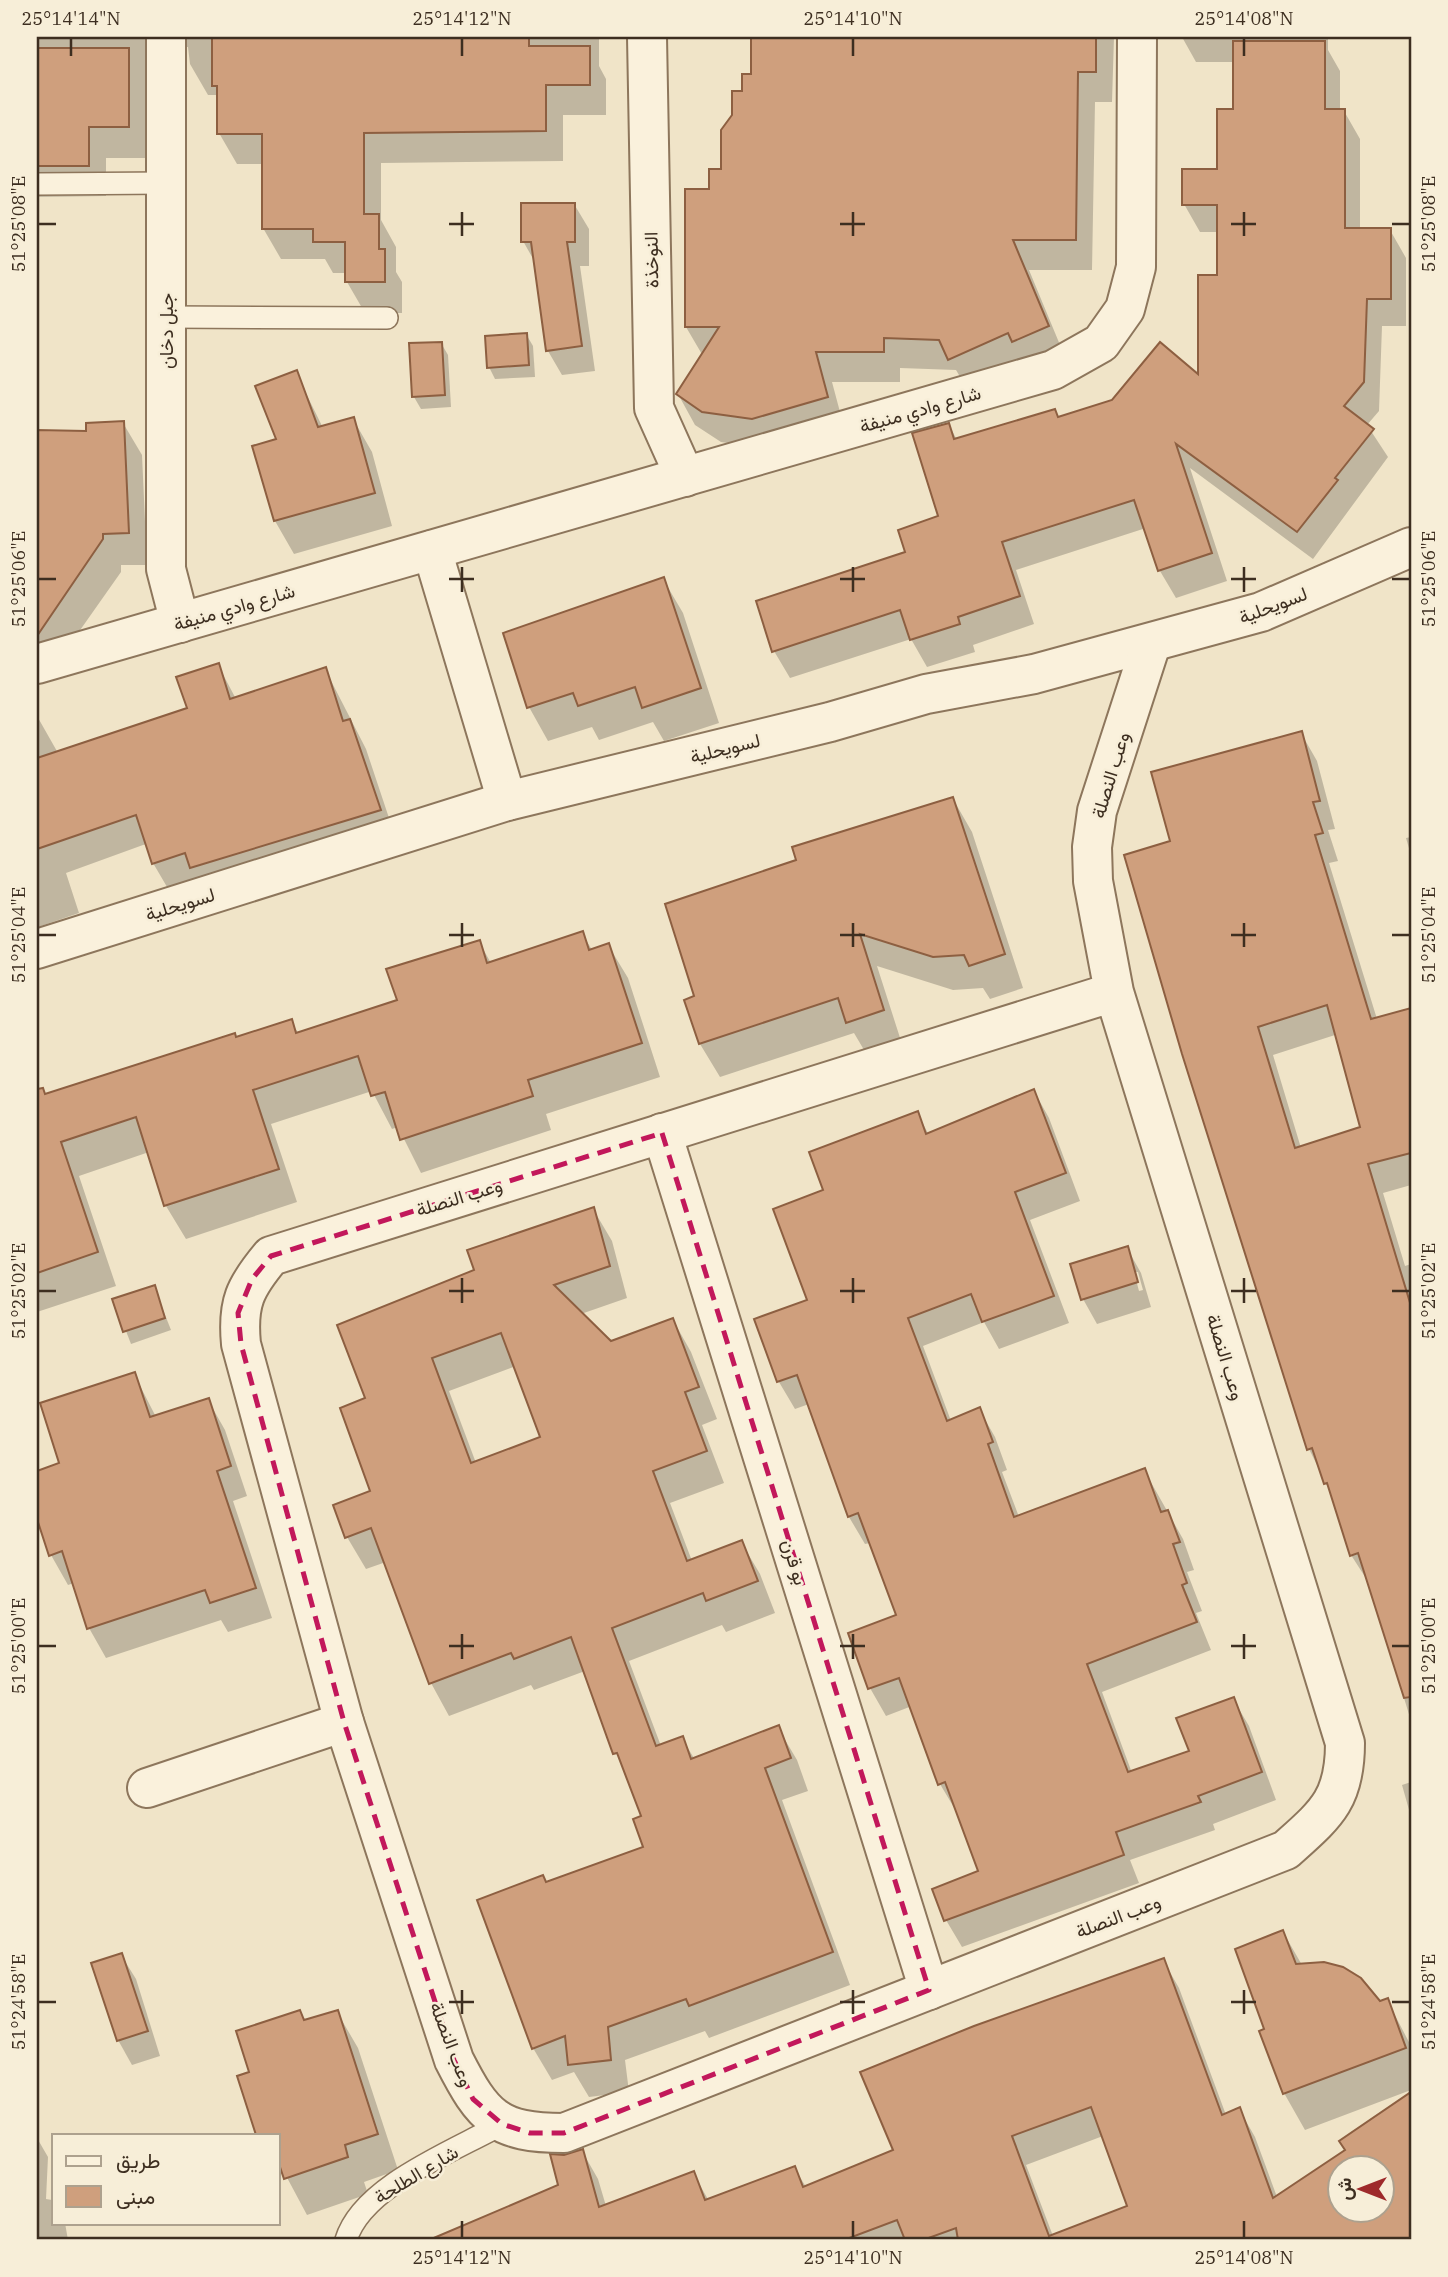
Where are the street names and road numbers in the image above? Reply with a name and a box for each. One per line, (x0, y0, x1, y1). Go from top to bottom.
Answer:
street label: النوخذة (639, 232, 663, 288)
street label: جبل دخان (154, 293, 178, 369)
street label: شارع وادي منيفة (857, 380, 985, 442)
street label: شارع وادي منيفة (171, 578, 299, 640)
street label: لسويحلية (1235, 581, 1311, 629)
street label: لسويحلية (687, 728, 763, 768)
street label: وعب النصلة (1086, 729, 1134, 821)
street label: لسويحلية (142, 882, 218, 926)
street label: وعب النصلة (413, 1173, 505, 1221)
street label: وعب النصلة (1202, 1311, 1250, 1403)
street label: بو قرن (777, 1536, 813, 1588)
street label: وعب النصلة (1072, 1889, 1164, 1943)
street label: وعب النصلة (425, 1998, 479, 2090)
street label: شارع الطلحة (369, 2139, 463, 2209)

